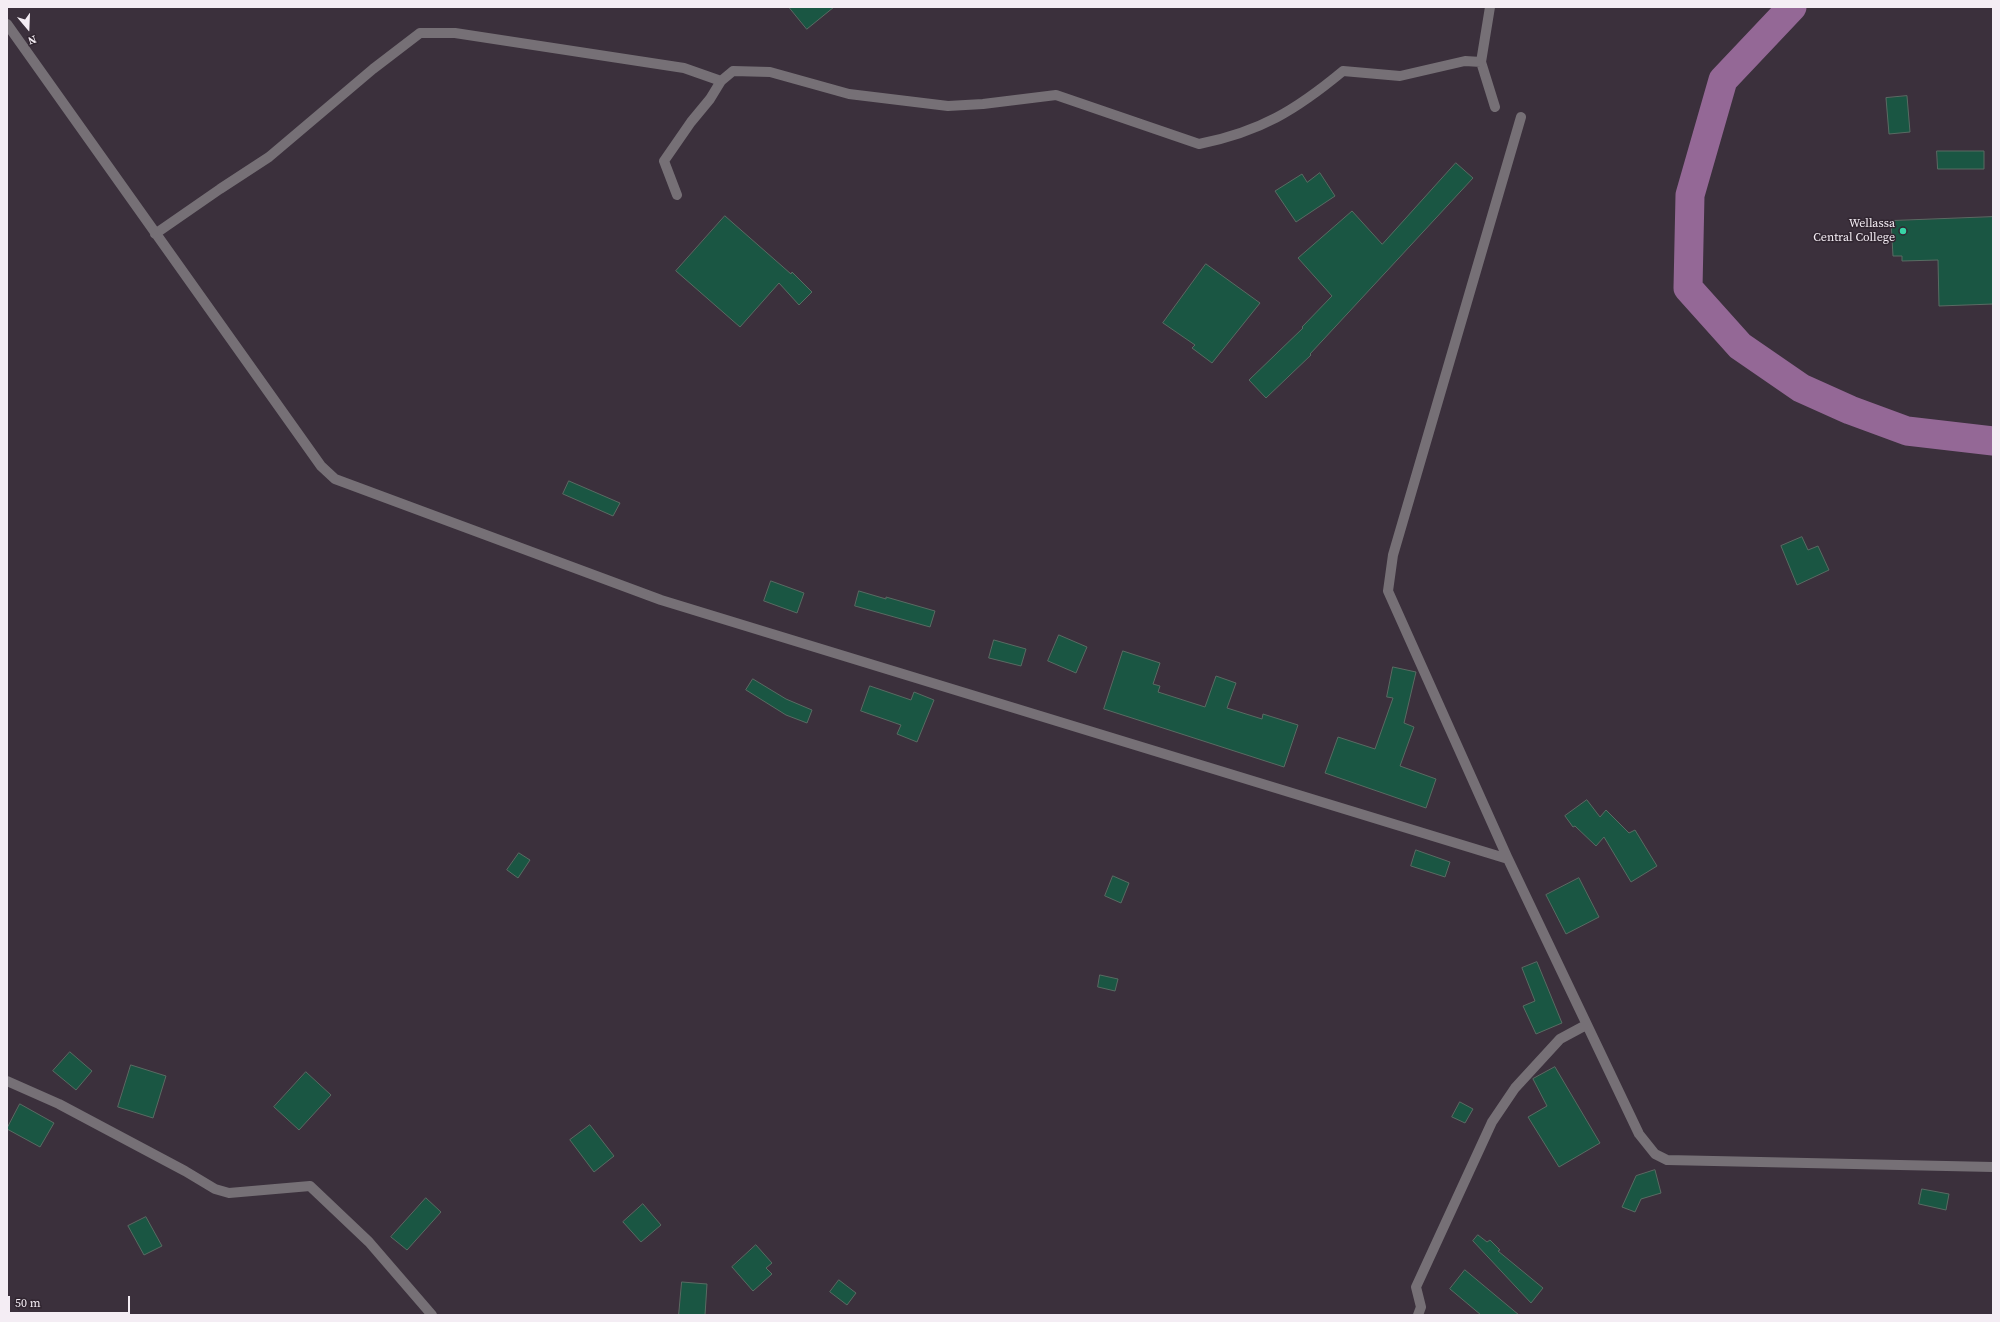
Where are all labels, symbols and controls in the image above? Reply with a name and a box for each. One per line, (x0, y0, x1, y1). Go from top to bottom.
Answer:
north arrow (8, 8, 48, 48)
text: N (26, 31, 38, 48)
place label: Wellassa Central College (1813, 217, 1895, 245)
marker: Wellassa Central College (1898, 226, 1908, 236)
scale bar (10, 1288, 132, 1314)
text: 50 m (15, 1295, 41, 1311)

